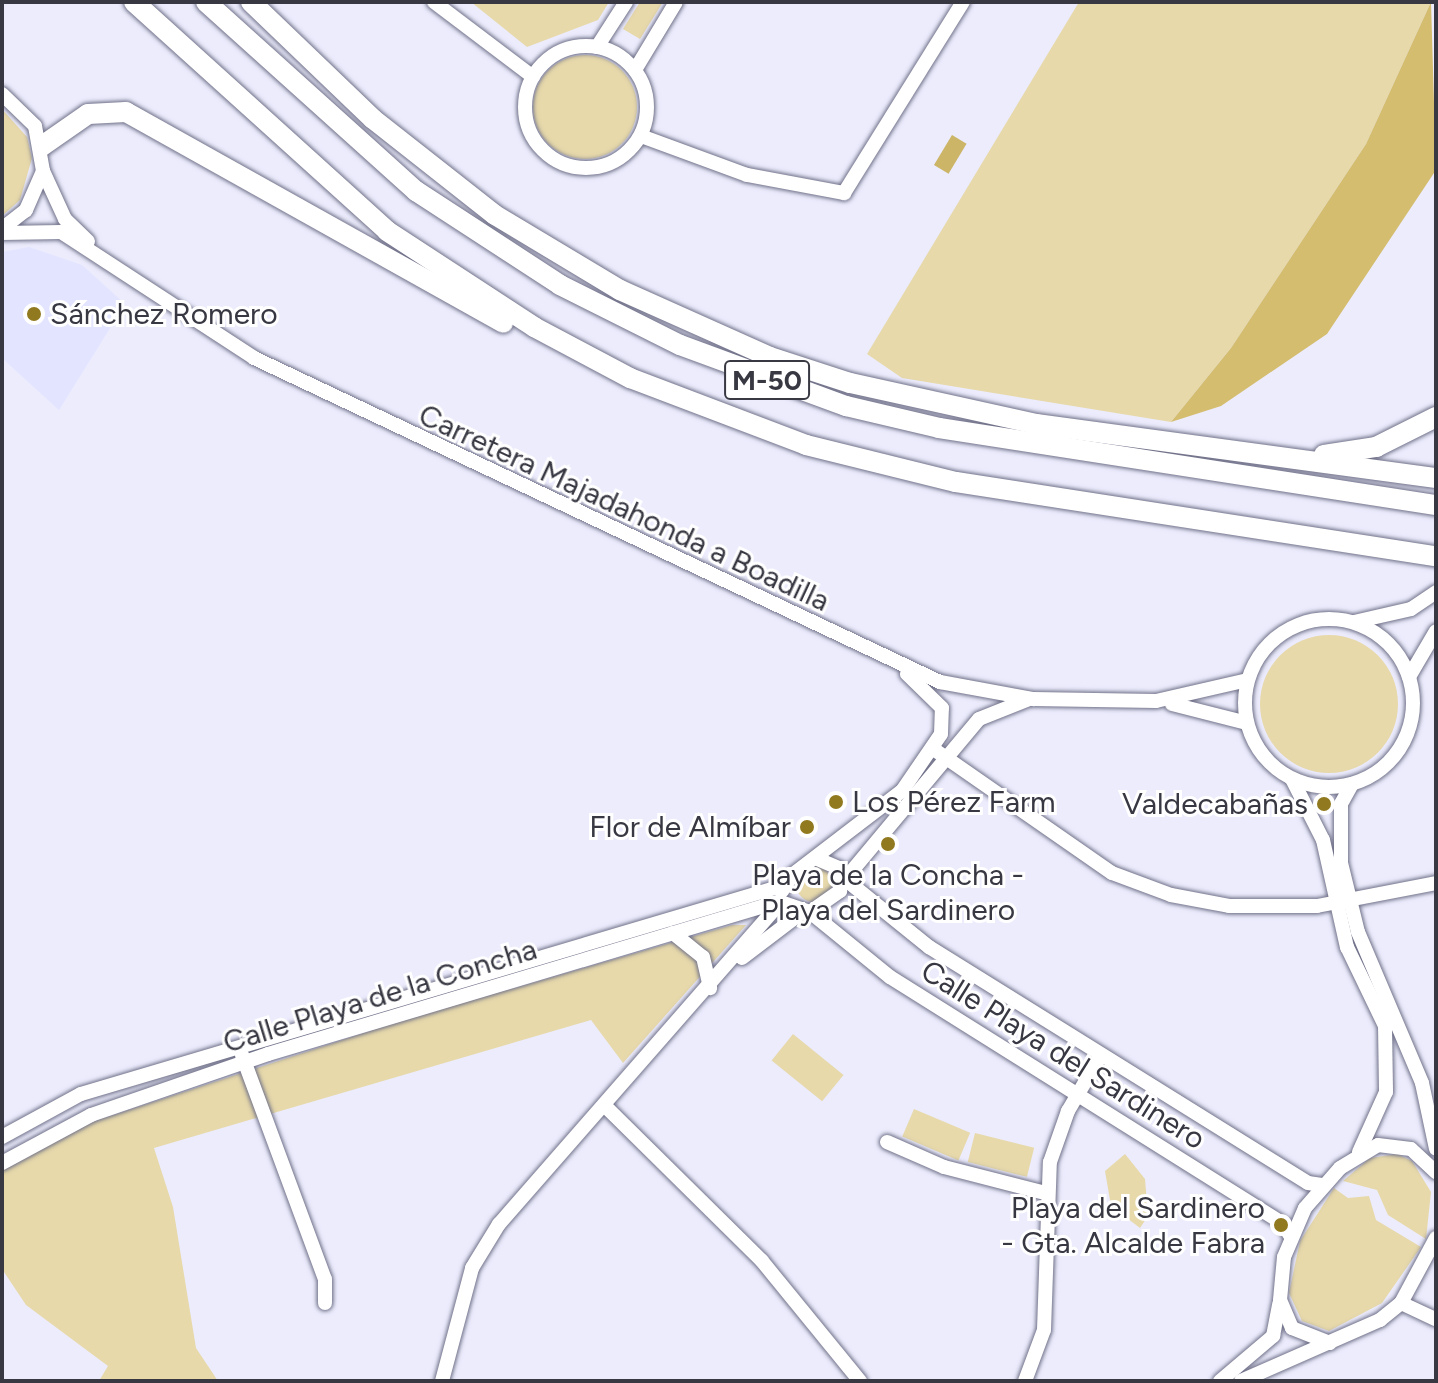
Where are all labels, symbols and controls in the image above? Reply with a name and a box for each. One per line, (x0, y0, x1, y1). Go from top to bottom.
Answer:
place label: Sánchez Romero (50, 296, 278, 332)
marker: Sánchez Romero (25, 305, 43, 323)
road number: M-50 (723, 356, 811, 404)
street label: Carretera Majadahonda a Boadilla (413, 397, 835, 619)
place label: Los Pérez Farm (852, 784, 1056, 820)
place label: Valdecabañas (1122, 786, 1308, 822)
marker: Los Pérez Farm (827, 793, 845, 811)
marker: Valdecabañas (1315, 795, 1333, 813)
place label: Flor de Almíbar (589, 809, 791, 845)
marker: Flor de Almíbar (798, 818, 816, 836)
marker: Playa de la Concha - Playa del Sardinero (879, 835, 897, 853)
place label: Playa de la Concha - Playa del Sardinero (752, 857, 1024, 928)
street label: Calle Playa de la Concha (219, 931, 541, 1061)
street label: Calle Playa del Sardinero (914, 953, 1212, 1157)
place label: Playa del Sardinero - Gta. Alcalde Fabra (1001, 1190, 1265, 1260)
marker: Playa del Sardinero - Gta. Alcalde Fabra (1272, 1216, 1290, 1234)

